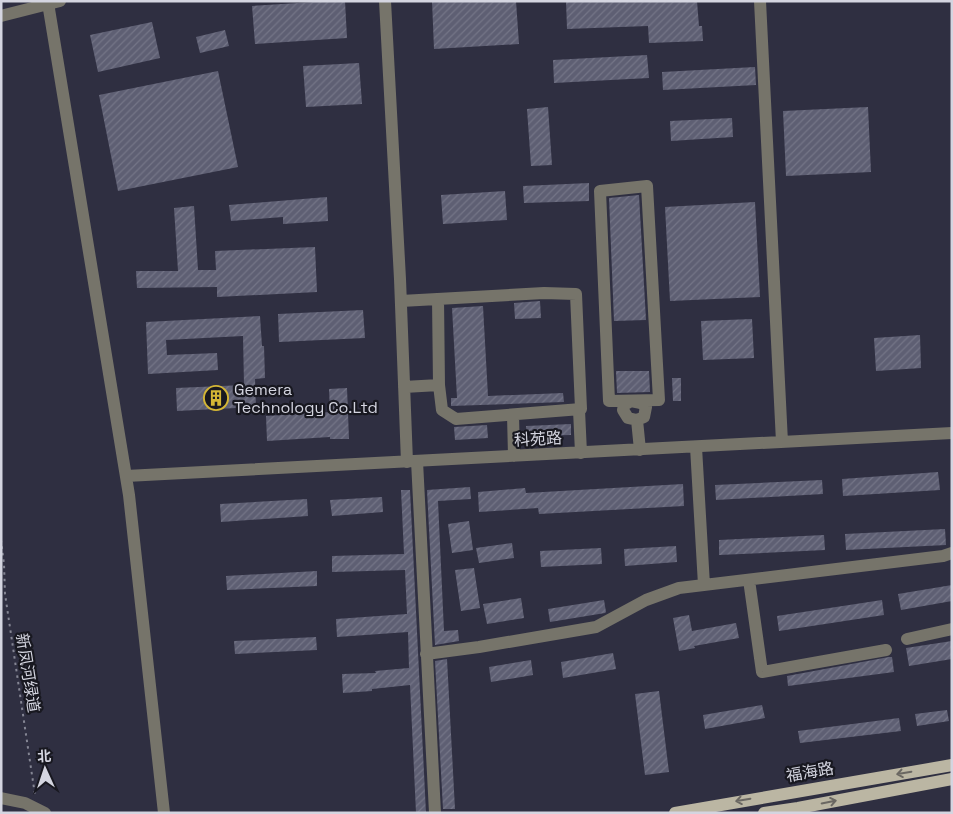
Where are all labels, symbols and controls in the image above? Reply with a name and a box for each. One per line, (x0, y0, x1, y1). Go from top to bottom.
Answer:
place label: Gemera Technology Co.Ltd (234, 379, 378, 418)
building icon: Gemera Technology Co.Ltd (203, 385, 229, 411)
street label: 科苑路 (513, 427, 563, 451)
street label: 新凤河绿道 (11, 632, 45, 714)
north arrow (20, 744, 70, 794)
text: 北 (37, 747, 52, 765)
street label: 福海路 (785, 757, 835, 787)
one-way arrow (896, 769, 912, 779)
one-way arrow (736, 796, 752, 806)
one-way arrow (821, 797, 837, 807)

